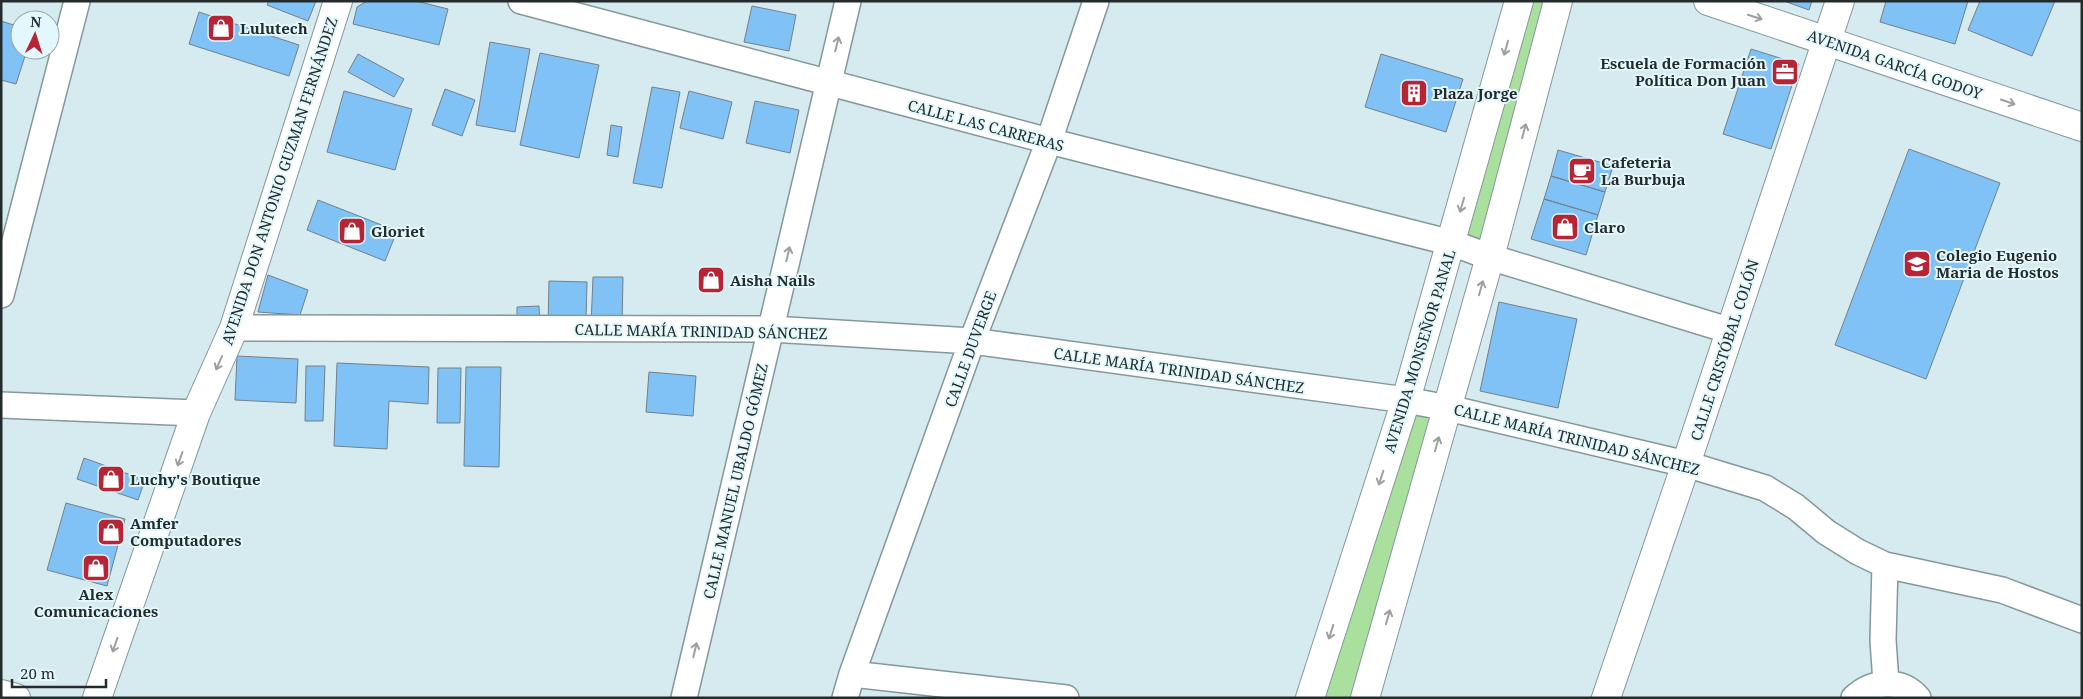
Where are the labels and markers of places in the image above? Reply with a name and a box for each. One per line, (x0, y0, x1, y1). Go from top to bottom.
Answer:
shop icon: Lulutech (206, 13, 236, 43)
place label: Lulutech (240, 18, 308, 38)
place label: Escuela de Formación Política Don Juan (1600, 53, 1766, 90)
office icon: Escuela de Formación Política Don Juan (1770, 57, 1800, 87)
building icon: Plaza Jorge (1399, 78, 1429, 108)
place label: Plaza Jorge (1433, 83, 1518, 103)
place label: Cafeteria La Burbuja (1601, 152, 1686, 189)
cafe icon: Cafeteria La Burbuja (1567, 156, 1597, 186)
shop icon: Claro (1550, 212, 1580, 242)
shop icon: Gloriet (337, 216, 367, 246)
place label: Claro (1584, 217, 1625, 237)
place label: Gloriet (371, 221, 425, 241)
place label: Colegio Eugenio Maria de Hostos (1936, 245, 2059, 282)
school or university icon: Colegio Eugenio Maria de Hostos (1902, 249, 1932, 279)
shop icon: Aisha Nails (696, 265, 726, 295)
place label: Aisha Nails (730, 270, 815, 290)
shop icon: Luchy's Boutique (96, 464, 126, 494)
place label: Luchy's Boutique (130, 469, 261, 489)
place label: Amfer Computadores (130, 513, 241, 550)
shop icon: Amfer Computadores (96, 517, 126, 547)
shop icon: Alex Comunicaciones (81, 553, 111, 583)
place label: Alex Comunicaciones (34, 584, 158, 621)

